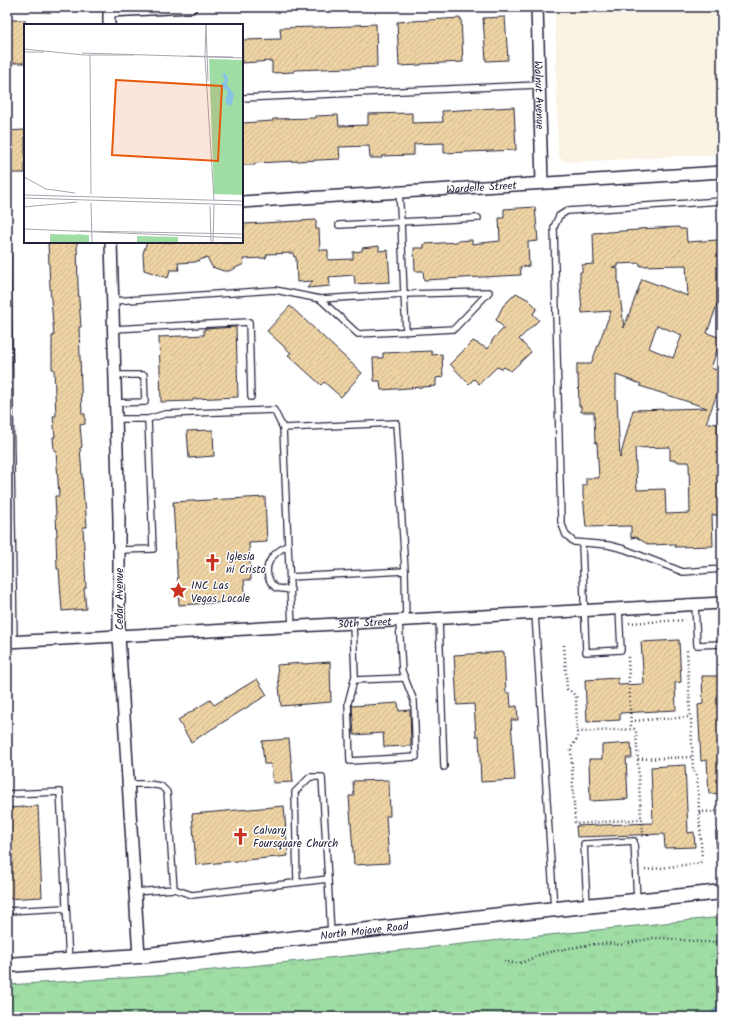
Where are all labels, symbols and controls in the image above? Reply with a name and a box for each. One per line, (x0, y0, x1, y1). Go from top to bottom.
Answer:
inset map (24, 24, 243, 243)
street label: Walnut Avenue (529, 60, 548, 130)
street label: Wardelle Street (446, 177, 518, 199)
place label: Iglesia ni Cristo (226, 548, 266, 579)
church icon: Iglesia ni Cristo (203, 552, 223, 572)
street label: Cedar Avenue (111, 568, 129, 630)
place label: INC Las Vegas Locale (191, 577, 250, 608)
place icon: INC Las Vegas Locale (168, 581, 188, 601)
street label: 30th Street (337, 613, 393, 634)
place label: Calvary Foursquare Church (253, 822, 338, 853)
church icon: Calvary Foursquare Church (230, 826, 250, 846)
street label: North Mojave Road (319, 917, 410, 945)

